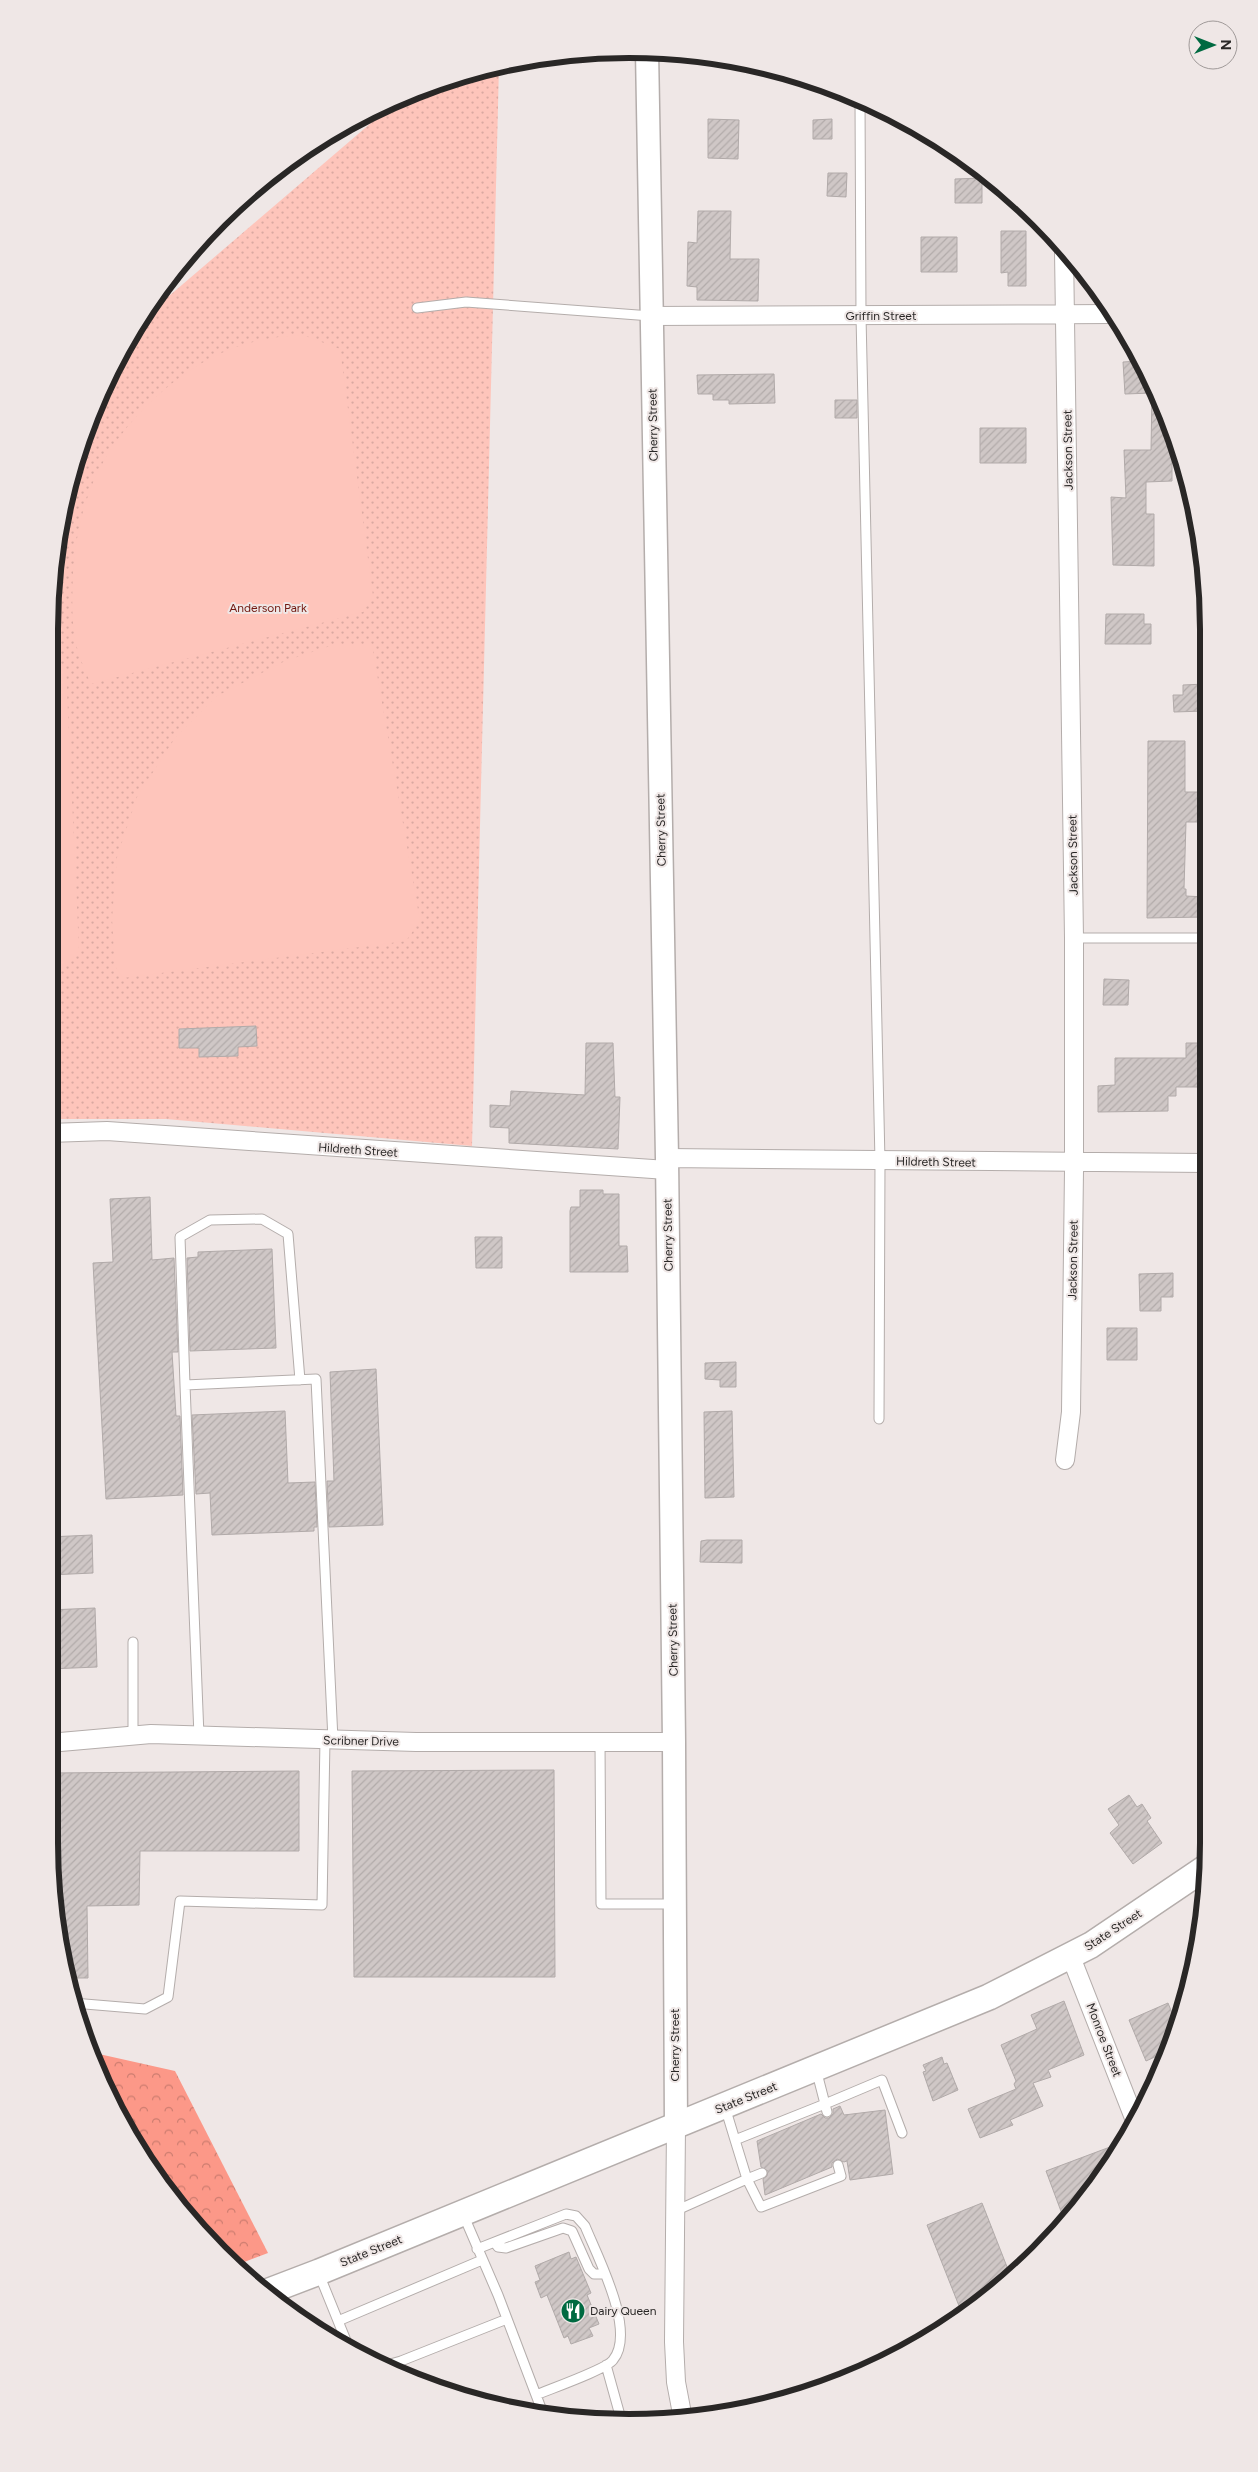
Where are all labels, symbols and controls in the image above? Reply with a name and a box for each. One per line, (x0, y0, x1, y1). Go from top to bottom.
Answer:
north arrow (1188, 20, 1238, 70)
text: N (1217, 40, 1234, 50)
street label: Griffin Street (846, 309, 917, 323)
street label: Cherry Street (645, 388, 661, 462)
street label: Jackson Street (1060, 409, 1076, 490)
park label: Anderson Park (229, 601, 307, 615)
street label: Cherry Street (653, 793, 669, 867)
street label: Jackson Street (1065, 814, 1081, 895)
street label: Hildreth Street (318, 1140, 399, 1160)
street label: Hildreth Street (896, 1154, 977, 1170)
street label: Cherry Street (660, 1198, 676, 1272)
street label: Jackson Street (1065, 1219, 1081, 1300)
street label: Cherry Street (665, 1603, 681, 1677)
street label: Scribner Drive (323, 1733, 399, 1749)
street label: State Street (1082, 1906, 1145, 1954)
street label: Monroe Street (1083, 2001, 1125, 2079)
street label: Cherry Street (668, 2008, 682, 2081)
street label: State Street (713, 2079, 779, 2117)
street label: State Street (338, 2232, 404, 2270)
restaurant icon: Dairy Queen (560, 2298, 586, 2324)
place label: Dairy Queen (590, 2304, 657, 2318)

